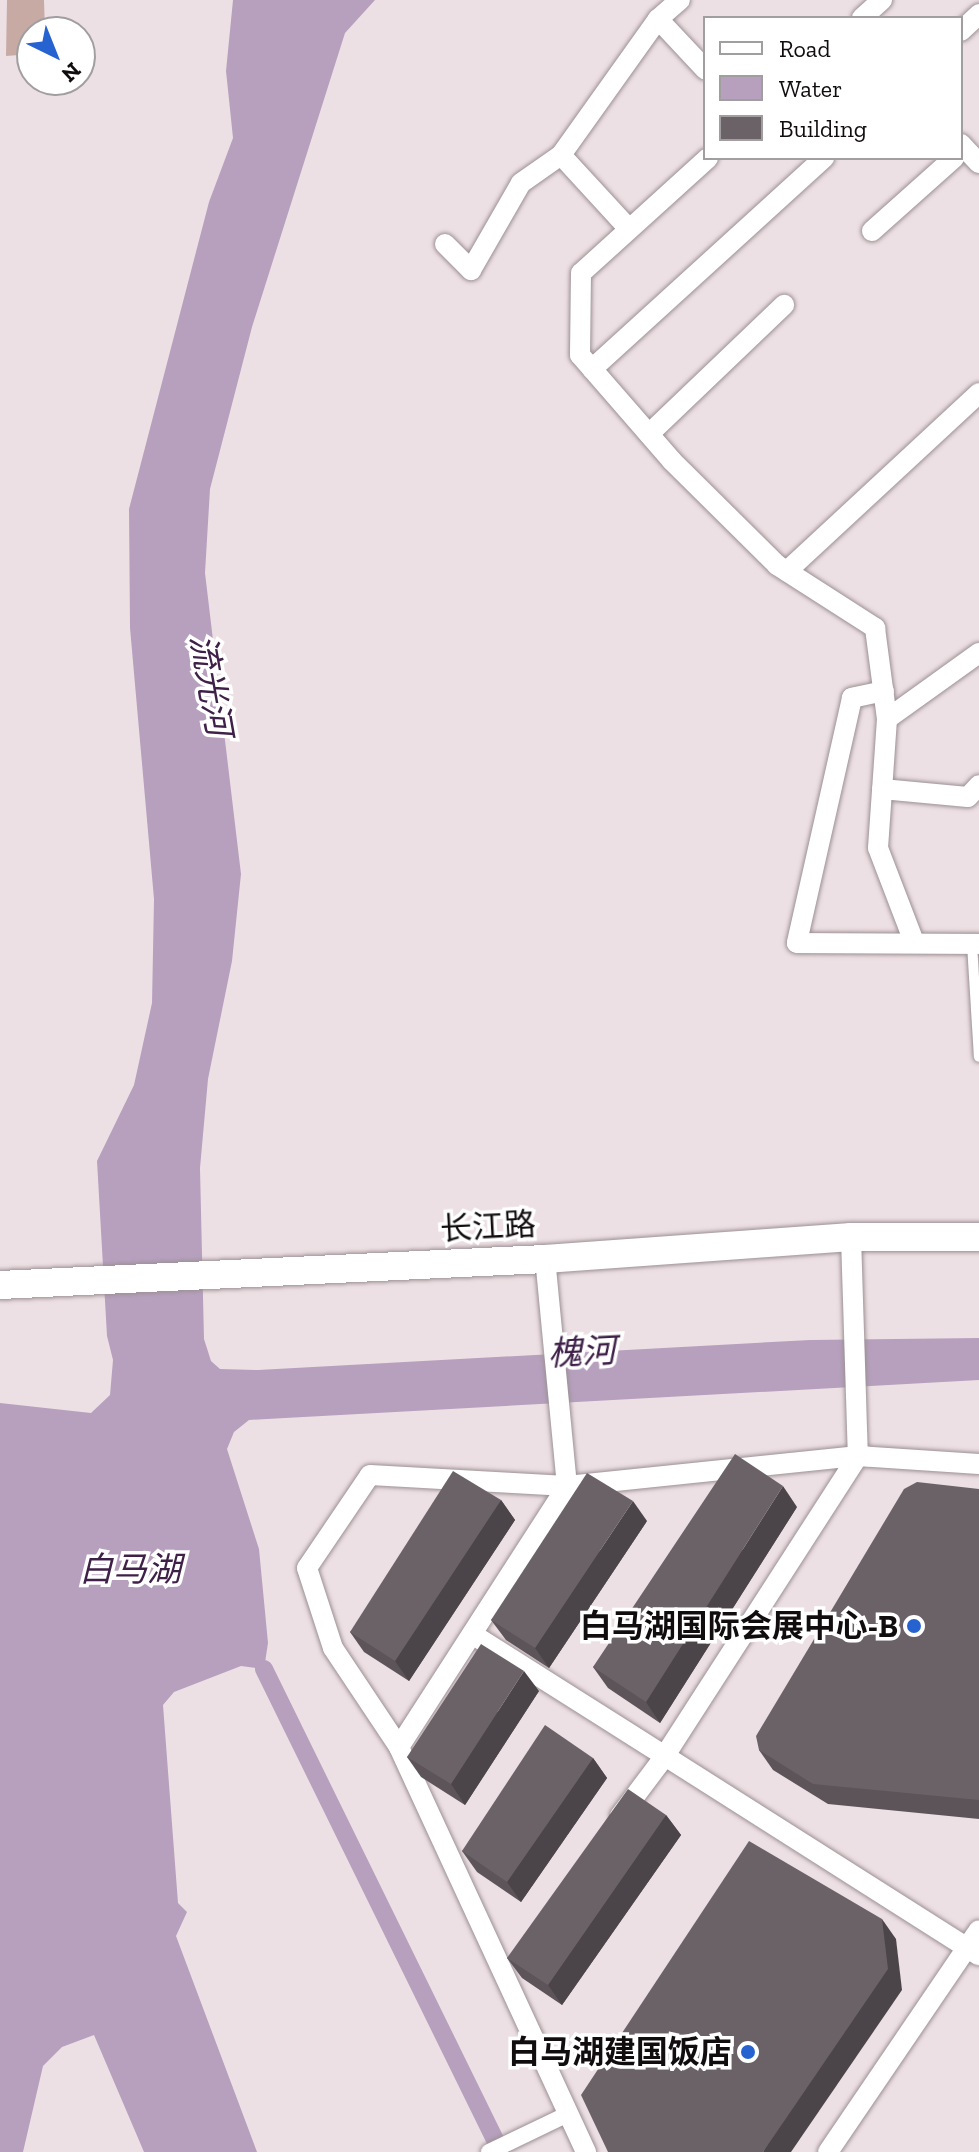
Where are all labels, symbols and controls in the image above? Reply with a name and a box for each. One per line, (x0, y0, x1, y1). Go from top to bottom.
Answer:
north arrow (16, 16, 96, 96)
legend (703, 16, 963, 160)
text: Road (779, 34, 831, 63)
text: N (56, 57, 87, 88)
text: Water (779, 74, 842, 103)
text: Building (779, 114, 867, 143)
water label: 流光河 (182, 631, 240, 739)
street label: 长江路 (439, 1205, 537, 1249)
water label: 槐河 (547, 1330, 617, 1374)
water label: 白马湖 (79, 1550, 181, 1590)
place label: 白马湖国际会展中心-B (580, 1607, 898, 1645)
marker: 白马湖国际会展中心-B (905, 1617, 923, 1635)
place label: 白马湖建国饭店 (508, 2033, 732, 2071)
marker: 白马湖建国饭店 (739, 2043, 757, 2061)

